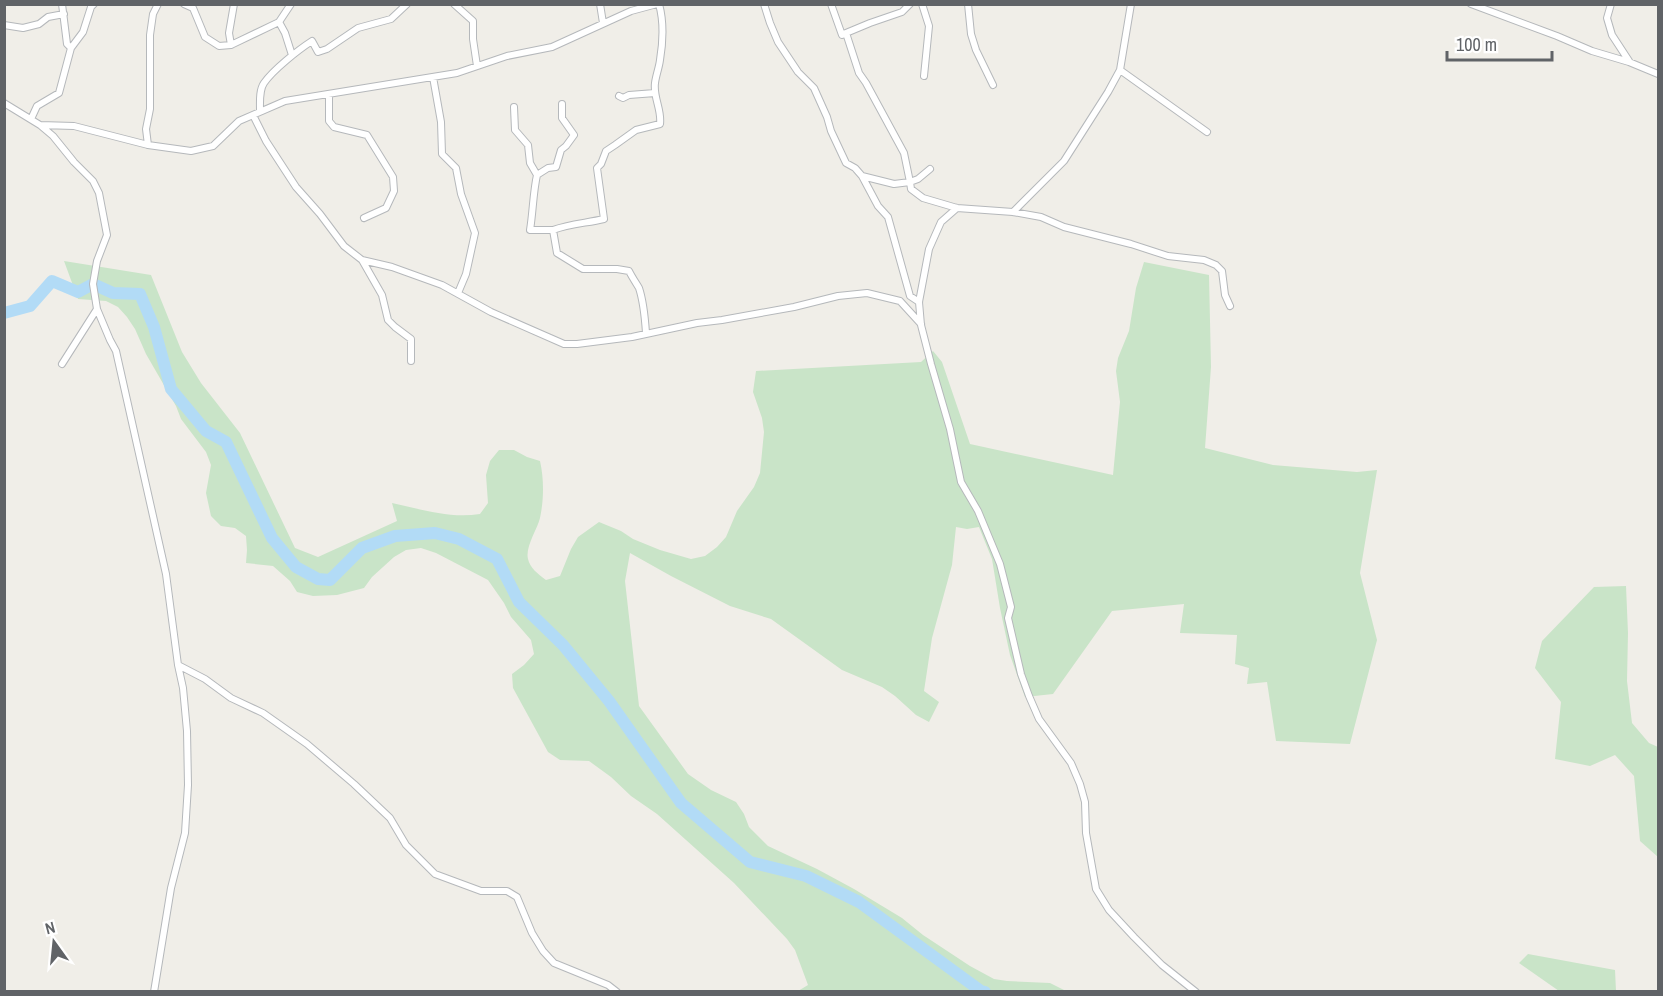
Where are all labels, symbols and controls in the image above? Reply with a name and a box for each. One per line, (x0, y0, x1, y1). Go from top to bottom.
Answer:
scale bar (1447, 24, 1552, 62)
text: 100 m (1456, 32, 1497, 57)
north arrow (24, 912, 84, 972)
text: N (43, 916, 58, 939)

